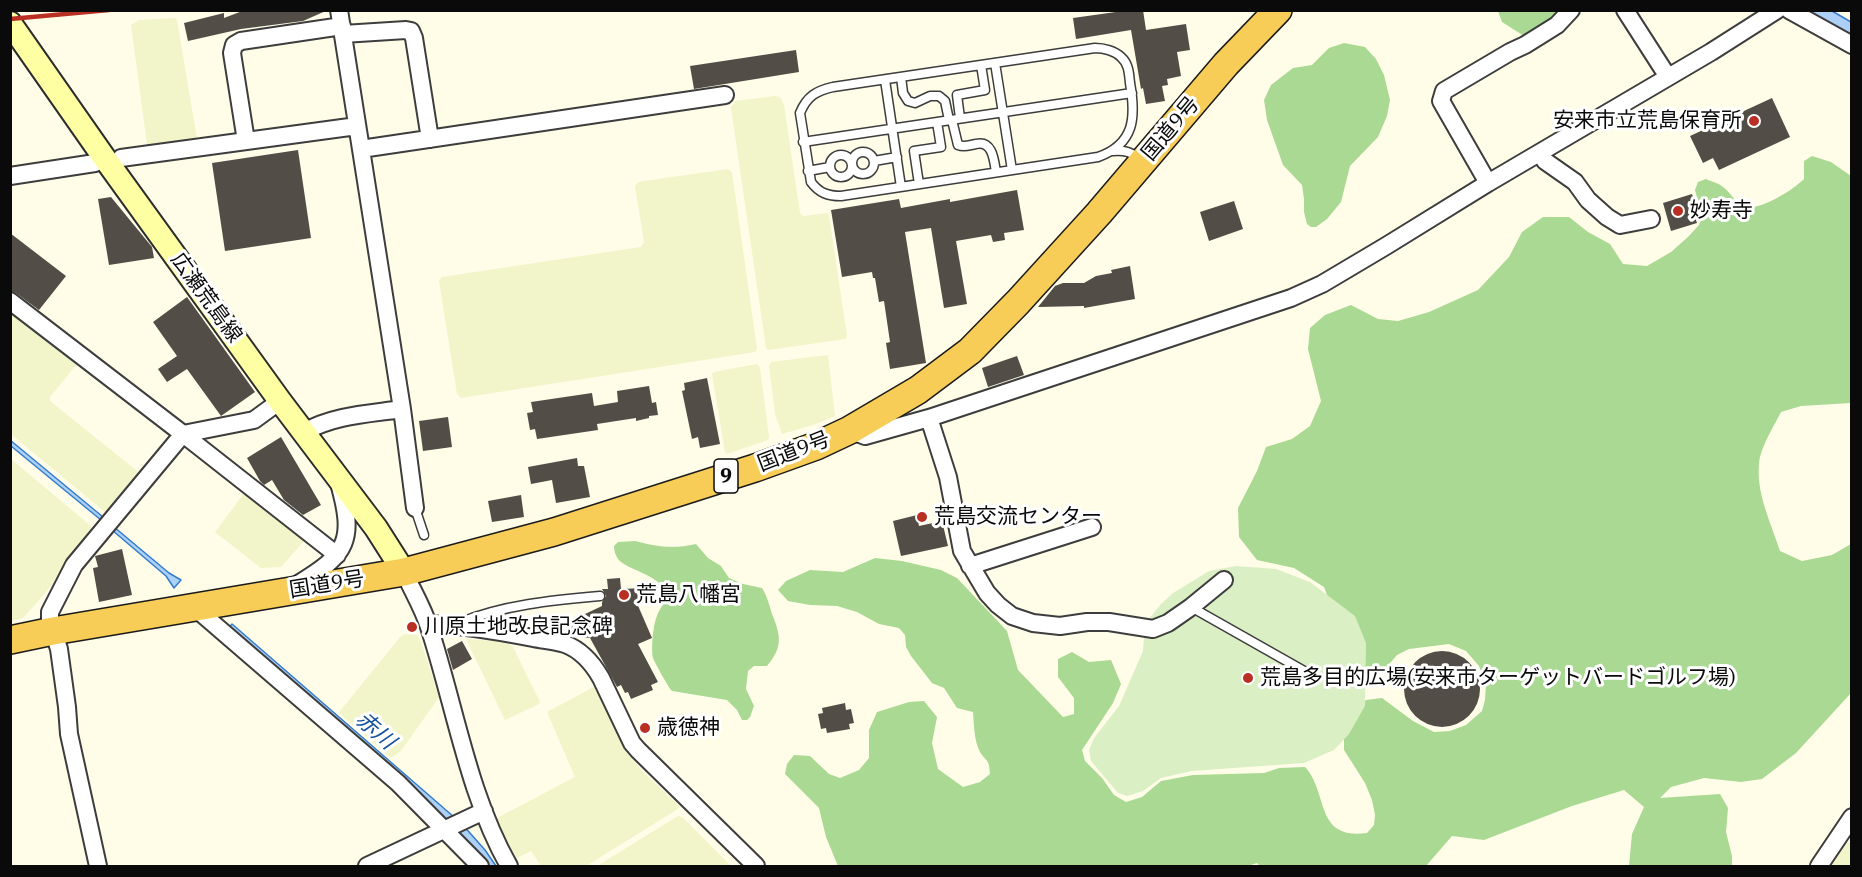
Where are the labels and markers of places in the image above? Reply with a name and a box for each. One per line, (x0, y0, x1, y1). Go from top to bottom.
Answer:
place label: 安来市立荒島保育所 (1553, 108, 1742, 134)
marker: 安来市立荒島保育所 (1747, 114, 1761, 128)
place label: 妙寿寺 (1690, 198, 1753, 224)
marker: 妙寿寺 (1671, 204, 1685, 218)
place label: 荒島交流センター (934, 504, 1102, 530)
marker: 荒島交流センター (915, 510, 929, 524)
place label: 荒島八幡宮 (636, 582, 741, 608)
marker: 荒島八幡宮 (617, 588, 631, 602)
place label: 川原土地改良記念碑 (424, 614, 613, 640)
marker: 川原土地改良記念碑 (405, 620, 419, 634)
place label: 荒島多目的広場(安来市ターゲットバードゴルフ場) (1260, 665, 1736, 691)
marker: 荒島多目的広場(安来市ターゲットバードゴルフ場) (1241, 671, 1255, 685)
place label: 歳徳神 (657, 715, 720, 741)
marker: 歳徳神 (638, 721, 652, 735)

